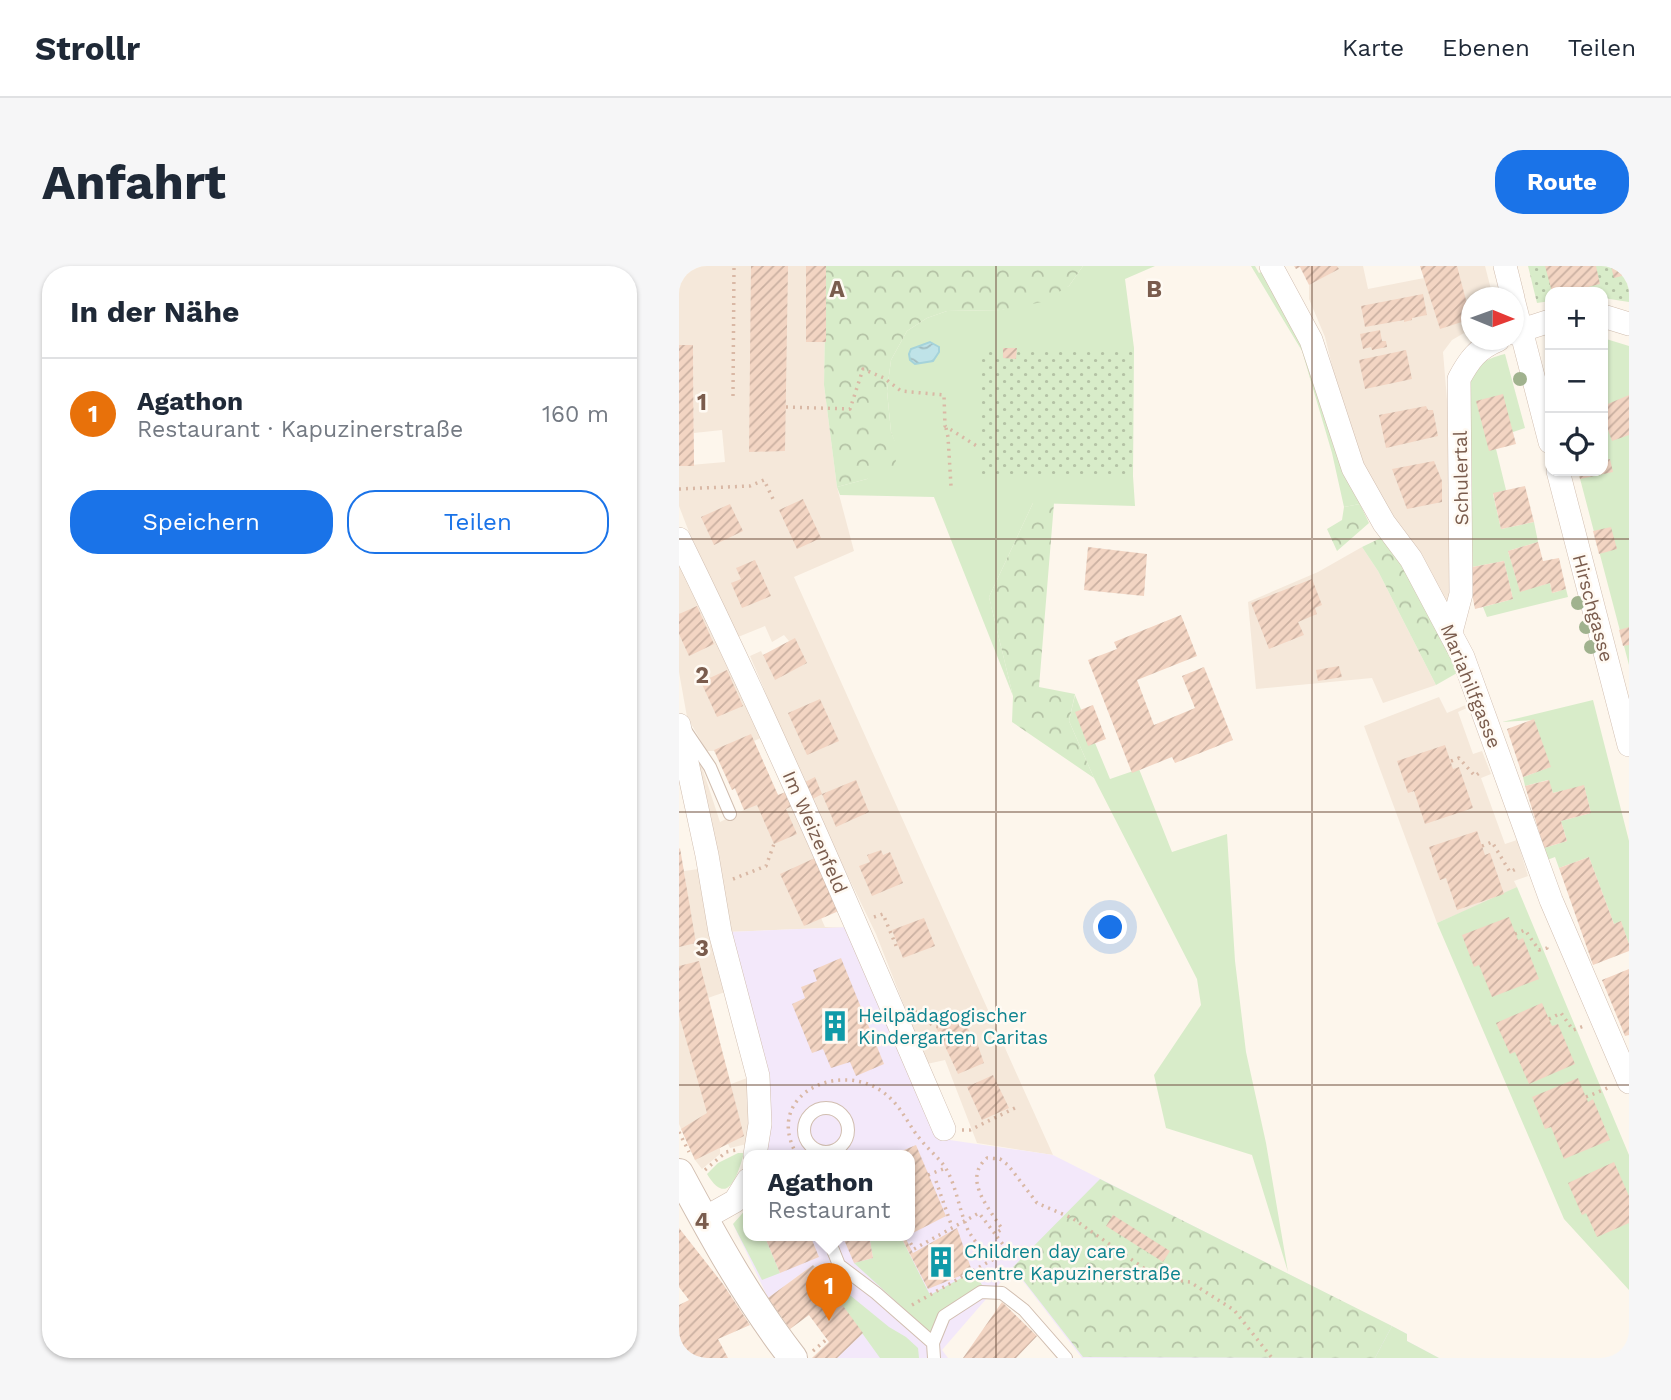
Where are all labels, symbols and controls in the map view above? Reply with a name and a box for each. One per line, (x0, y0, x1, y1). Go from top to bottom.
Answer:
text: Strollr (35, 29, 140, 68)
text: Karte (1342, 34, 1404, 62)
text: Ebenen (1442, 34, 1530, 62)
text: Teilen (1568, 34, 1636, 62)
button: Route (1495, 150, 1629, 214)
text: Anfahrt (42, 153, 226, 211)
text: A (829, 276, 845, 303)
text: B (1146, 276, 1162, 303)
north arrow (1461, 287, 1524, 350)
map controls (1545, 287, 1608, 476)
button: + (1545, 287, 1608, 350)
text: In der Nähe (70, 294, 239, 329)
button: − (1545, 350, 1608, 413)
text: Agathon (137, 386, 243, 416)
text: 1 (697, 389, 707, 416)
text: 1 (88, 401, 98, 428)
text: 160 m (542, 401, 609, 428)
button: locate (1545, 413, 1608, 476)
text: Restaurant · Kapuzinerstraße (137, 416, 463, 443)
street label: Schulertal (1449, 430, 1473, 526)
button: Speichern (70, 490, 333, 554)
button: Teilen (347, 490, 609, 554)
street label: Hirschgasse (1568, 552, 1618, 664)
street label: Mariahilfgasse (1436, 620, 1506, 752)
text: 2 (695, 662, 709, 689)
street label: Im Weizenfeld (778, 767, 852, 897)
your location (1093, 910, 1127, 944)
text: 3 (695, 935, 709, 962)
place label: Heilpädagogischer Kindergarten Caritas (858, 1004, 1048, 1049)
building icon: Heilpädagogischer Kindergarten Caritas (818, 1009, 852, 1043)
popup (743, 1150, 915, 1241)
text: Agathon (768, 1167, 874, 1197)
text: Restaurant (768, 1197, 890, 1224)
text: 4 (695, 1208, 710, 1235)
place label: Children day care centre Kapuzinerstraße (964, 1240, 1181, 1285)
building icon: Children day care centre Kapuzinerstraße (924, 1245, 958, 1279)
pin: 1 (806, 1263, 852, 1321)

